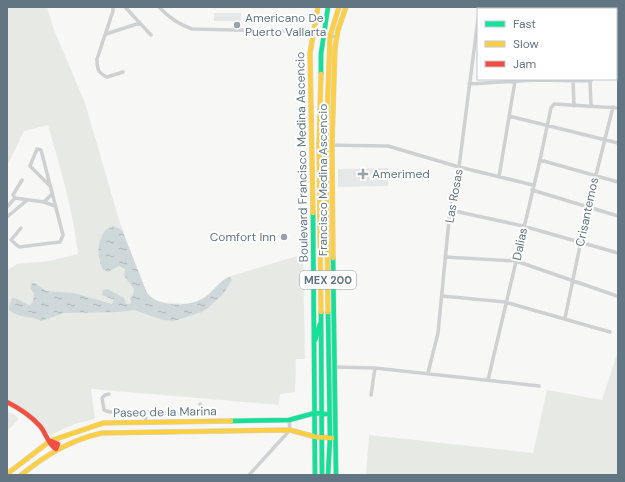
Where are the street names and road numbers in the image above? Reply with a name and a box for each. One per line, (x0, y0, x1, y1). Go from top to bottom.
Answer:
street label: Boulevard Francisco Medina Ascencio (292, 52, 312, 262)
street label: Francisco Medina Ascencio (315, 104, 331, 256)
street label: Las Rosas (441, 168, 467, 224)
street label: Crisantemos (572, 176, 602, 248)
street label: Dalias (509, 226, 531, 262)
road number: MEX 200 (300, 271, 356, 289)
street label: Paseo de la Marina (113, 403, 217, 421)

